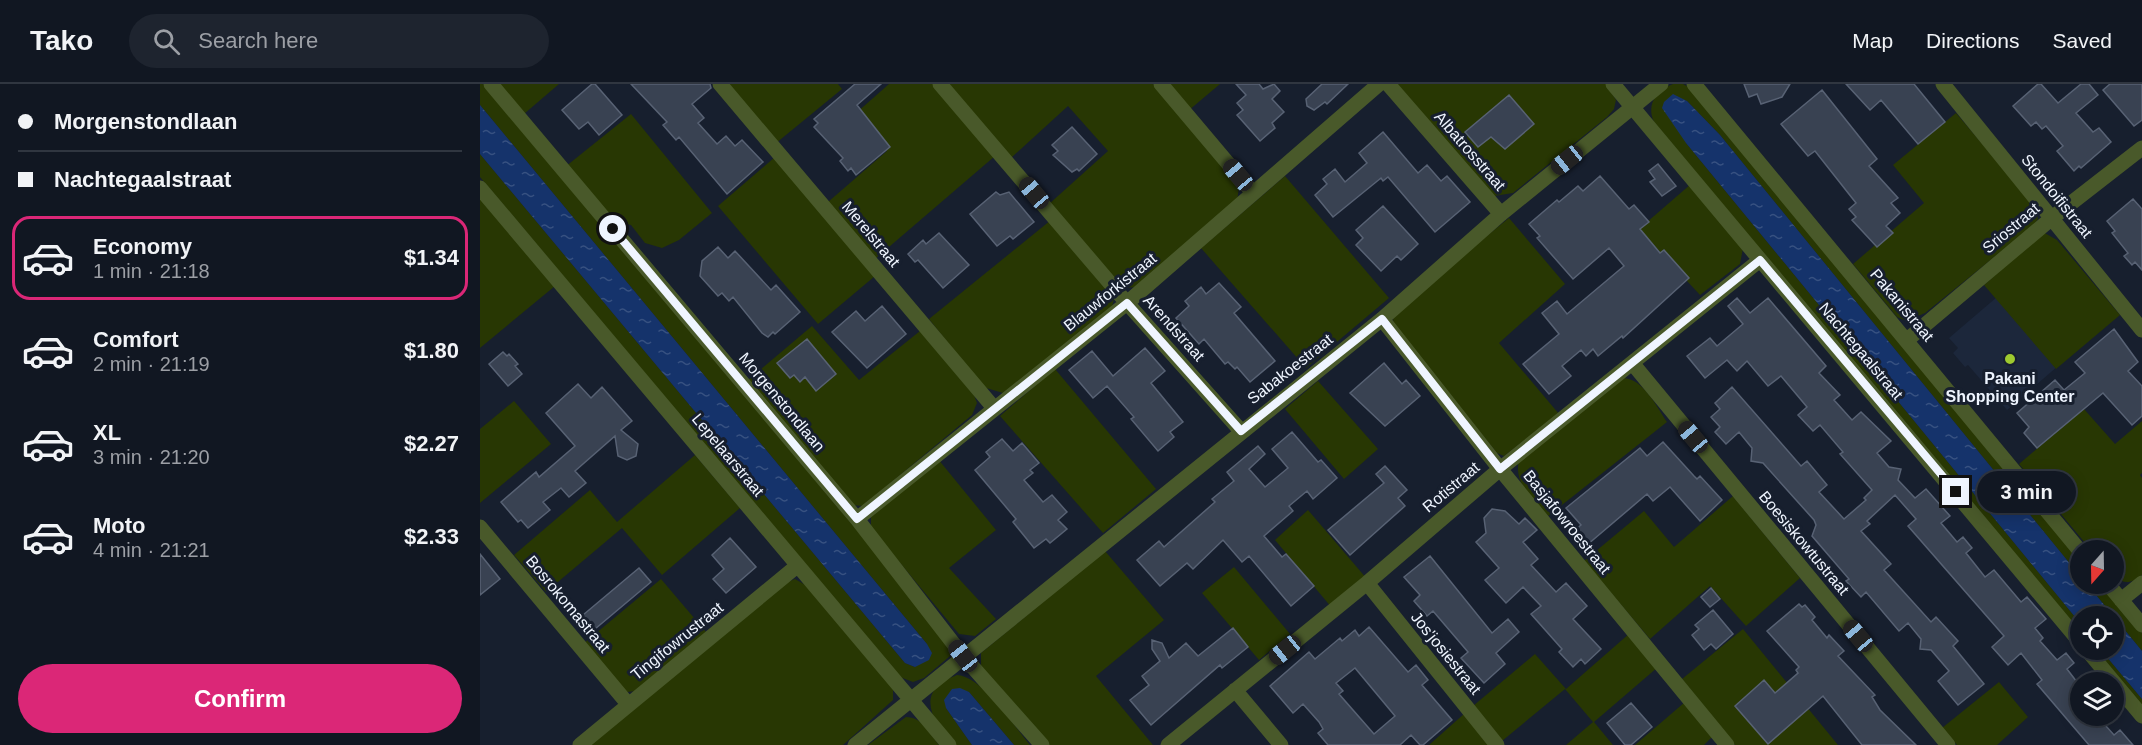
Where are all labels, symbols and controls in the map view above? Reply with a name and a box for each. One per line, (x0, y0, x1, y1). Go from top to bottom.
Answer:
search box (129, 14, 549, 68)
text: Tako (30, 25, 93, 56)
icon: search (150, 25, 183, 58)
text: Search here (198, 28, 318, 53)
text: Map (1852, 29, 1893, 52)
text: Directions (1926, 29, 2019, 52)
text: Saved (2052, 29, 2112, 52)
street label: Albatrosstraat (1431, 108, 1509, 194)
text: Morgenstondlaan (54, 109, 237, 134)
car (1547, 142, 1587, 178)
street label: Stondoifistraat (2018, 151, 2096, 242)
car (1220, 155, 1256, 195)
text: Nachtegaalstraat (54, 167, 231, 192)
car (1016, 173, 1052, 213)
street label: Merelstraat (839, 198, 904, 271)
street label: Sriostraat (1979, 199, 2043, 257)
route start (599, 215, 626, 242)
icon: car (21, 231, 75, 285)
text: Economy (93, 234, 192, 259)
text: $1.34 (404, 245, 459, 270)
street label: Blauwforkistraat (1060, 249, 1160, 334)
text: 1 min · 21:18 (93, 260, 210, 282)
street label: Pakanistraat (1867, 265, 1937, 345)
street label: Arendstraat (1140, 292, 1208, 365)
street label: Nachtegaalstraat (1816, 299, 1907, 403)
icon: car (21, 324, 75, 378)
text: Comfort (93, 327, 179, 352)
street label: Sabakoestraat (1244, 330, 1336, 407)
text: $1.80 (404, 338, 459, 363)
street label: Morgenstondlaan (736, 349, 828, 455)
marker: Pakani Shopping Center (2003, 352, 2017, 366)
text: 2 min · 21:19 (93, 353, 210, 375)
place label: Pakani Shopping Center (1946, 370, 2074, 405)
street label: Lepelaarstraat (689, 410, 768, 500)
icon: car (21, 417, 75, 471)
car (1675, 417, 1711, 457)
text: XL (93, 420, 121, 445)
text: $2.27 (404, 431, 459, 456)
text: 3 min · 21:20 (93, 446, 210, 468)
street label: Rotistraat (1419, 458, 1483, 516)
street label: Basjafowroestraat (1520, 467, 1614, 578)
callout: 3 min (1977, 471, 2076, 513)
route end (1942, 478, 1969, 505)
text: 3 min (2000, 481, 2053, 503)
street label: Boesiskowtustraat (1756, 488, 1853, 599)
icon: car (21, 510, 75, 564)
text: Moto (93, 513, 146, 538)
text: $2.33 (404, 524, 459, 549)
text: 4 min · 21:21 (93, 539, 210, 561)
north arrow (2070, 540, 2124, 594)
map controls (2070, 540, 2124, 726)
street label: Bosrokomastraat (523, 552, 614, 656)
street label: Tingifowrustraat (628, 598, 727, 683)
button: locate (2070, 606, 2124, 660)
street label: Jos'josiestraat (1408, 608, 1485, 698)
car (1840, 616, 1876, 656)
car (1265, 632, 1305, 668)
car (945, 636, 981, 676)
button: Confirm (18, 664, 462, 733)
button: layers (2070, 672, 2124, 726)

